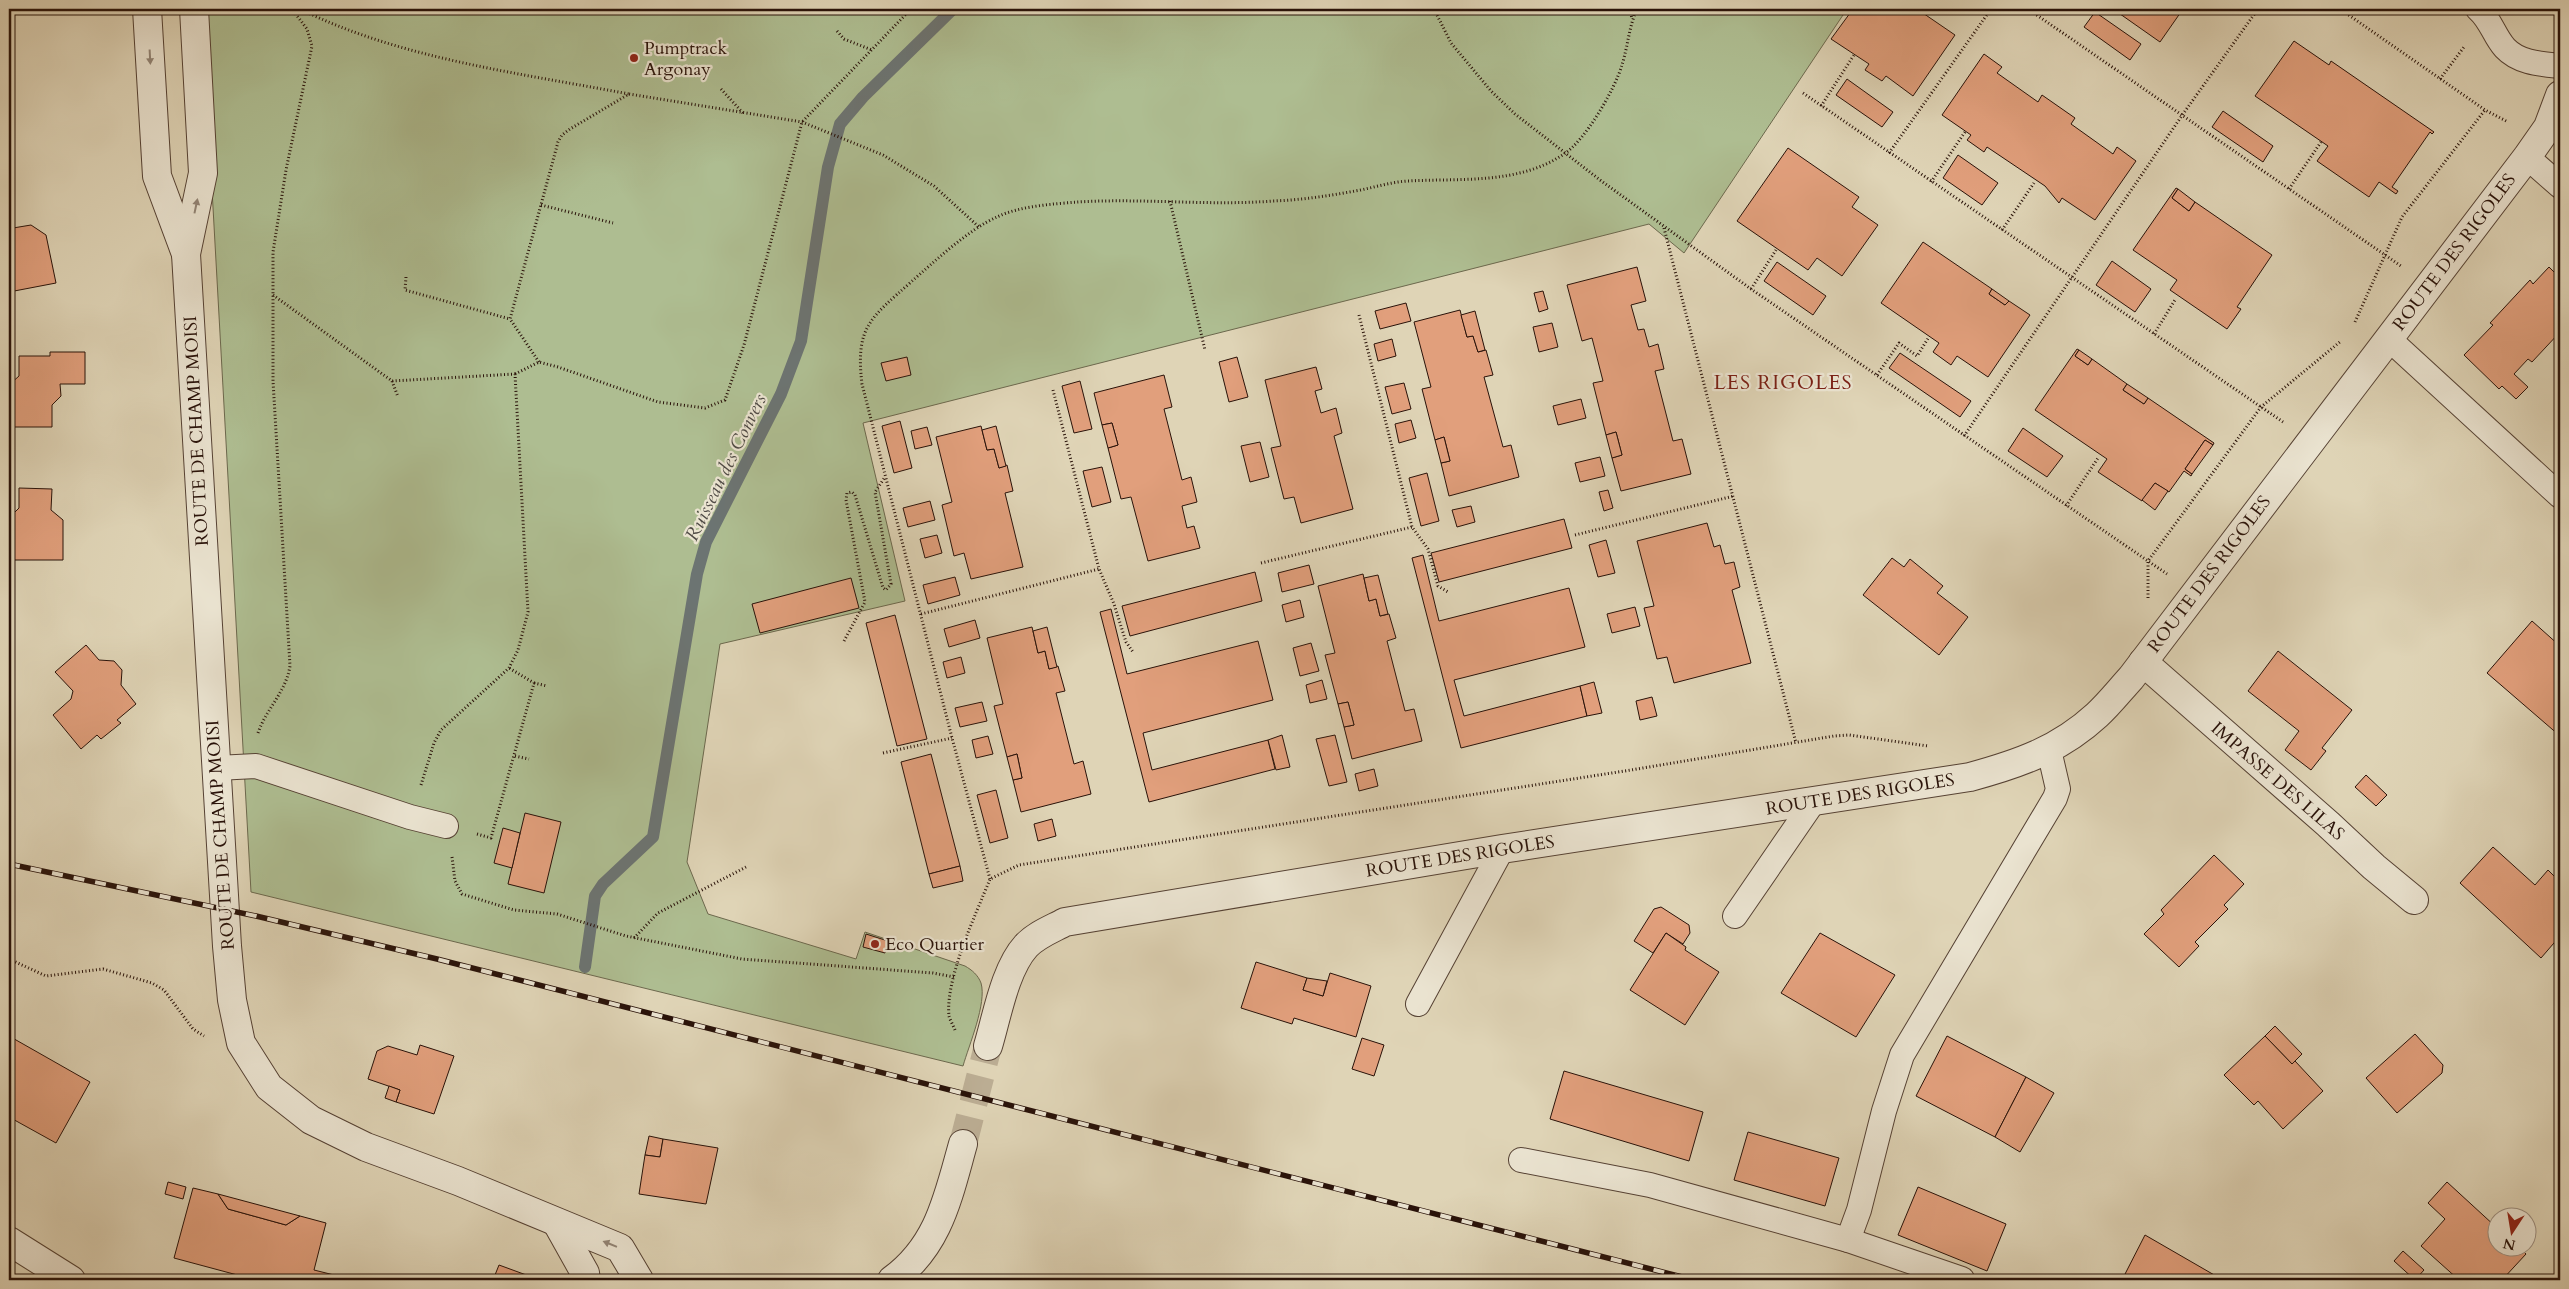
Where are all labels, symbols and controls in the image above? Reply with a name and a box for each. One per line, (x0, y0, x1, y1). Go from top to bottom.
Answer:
place label: Pumptrack Argonay (644, 36, 728, 82)
one-way arrow (146, 50, 154, 66)
marker: Pumptrack Argonay (628, 52, 640, 64)
street label: ROUTE DES RIGOLES (2387, 169, 2522, 336)
one-way arrow (192, 199, 200, 214)
street label: ROUTE DE CHAMP MOISI (178, 315, 215, 547)
district label: LES RIGOLES (1713, 369, 1853, 396)
water label: Ruisseau des Convers (679, 389, 773, 545)
street label: ROUTE DES RIGOLES (2142, 491, 2277, 658)
street label: IMPASSE DES LILAS (2205, 716, 2350, 847)
street label: ROUTE DE CHAMP MOISI (200, 719, 241, 951)
street label: ROUTE DES RIGOLES (1764, 767, 1956, 822)
street label: ROUTE DES RIGOLES (1364, 829, 1556, 884)
place label: Eco Quartier (885, 932, 985, 957)
marker: Eco Quartier (869, 938, 881, 950)
north arrow (2486, 1206, 2536, 1256)
text: N (2501, 1234, 2517, 1255)
one-way arrow (602, 1240, 617, 1248)

